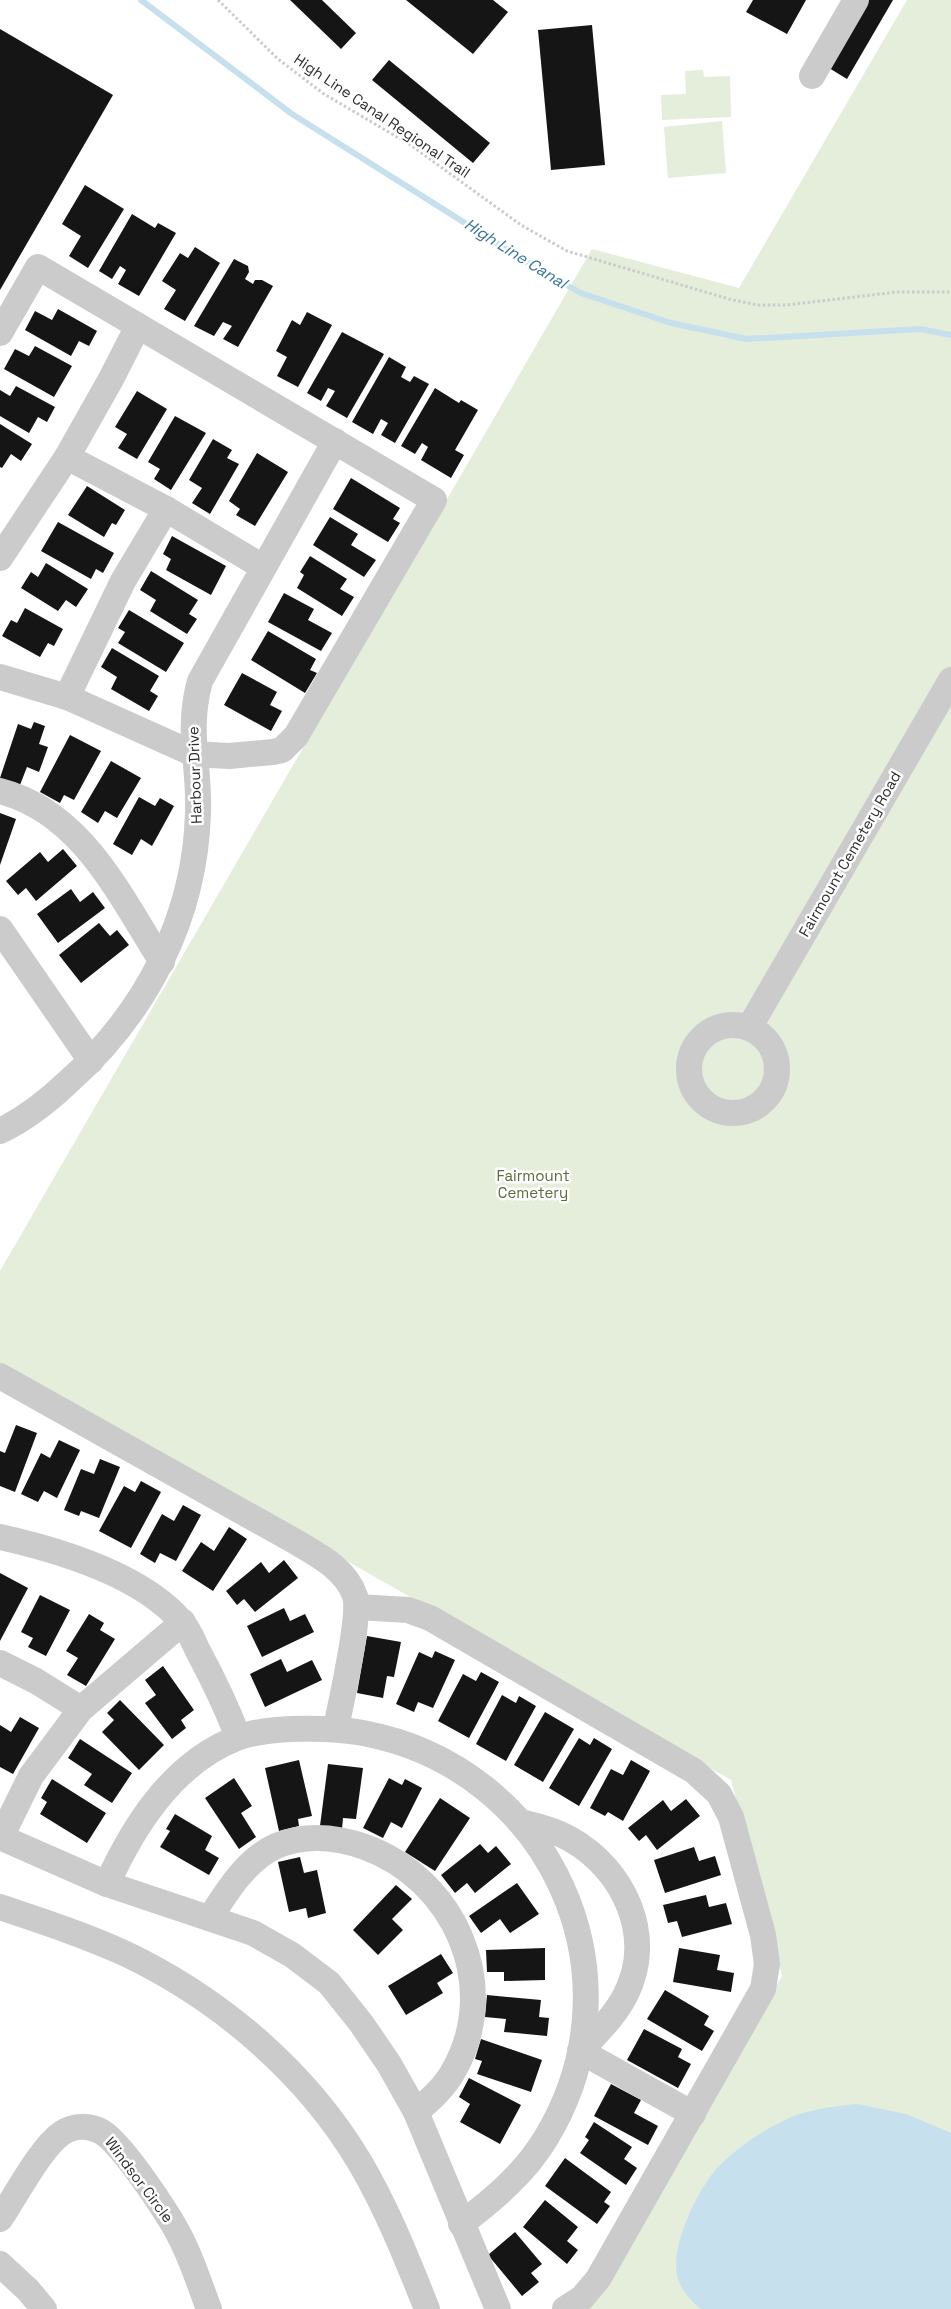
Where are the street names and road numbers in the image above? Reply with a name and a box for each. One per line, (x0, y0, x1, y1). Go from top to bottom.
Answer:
street label: High Line Canal Regional Trail (291, 49, 474, 182)
street label: Harbour Drive (183, 726, 206, 824)
street label: Fairmount Cemetery Road (794, 768, 905, 940)
street label: Windsor Circle (101, 2133, 178, 2226)

